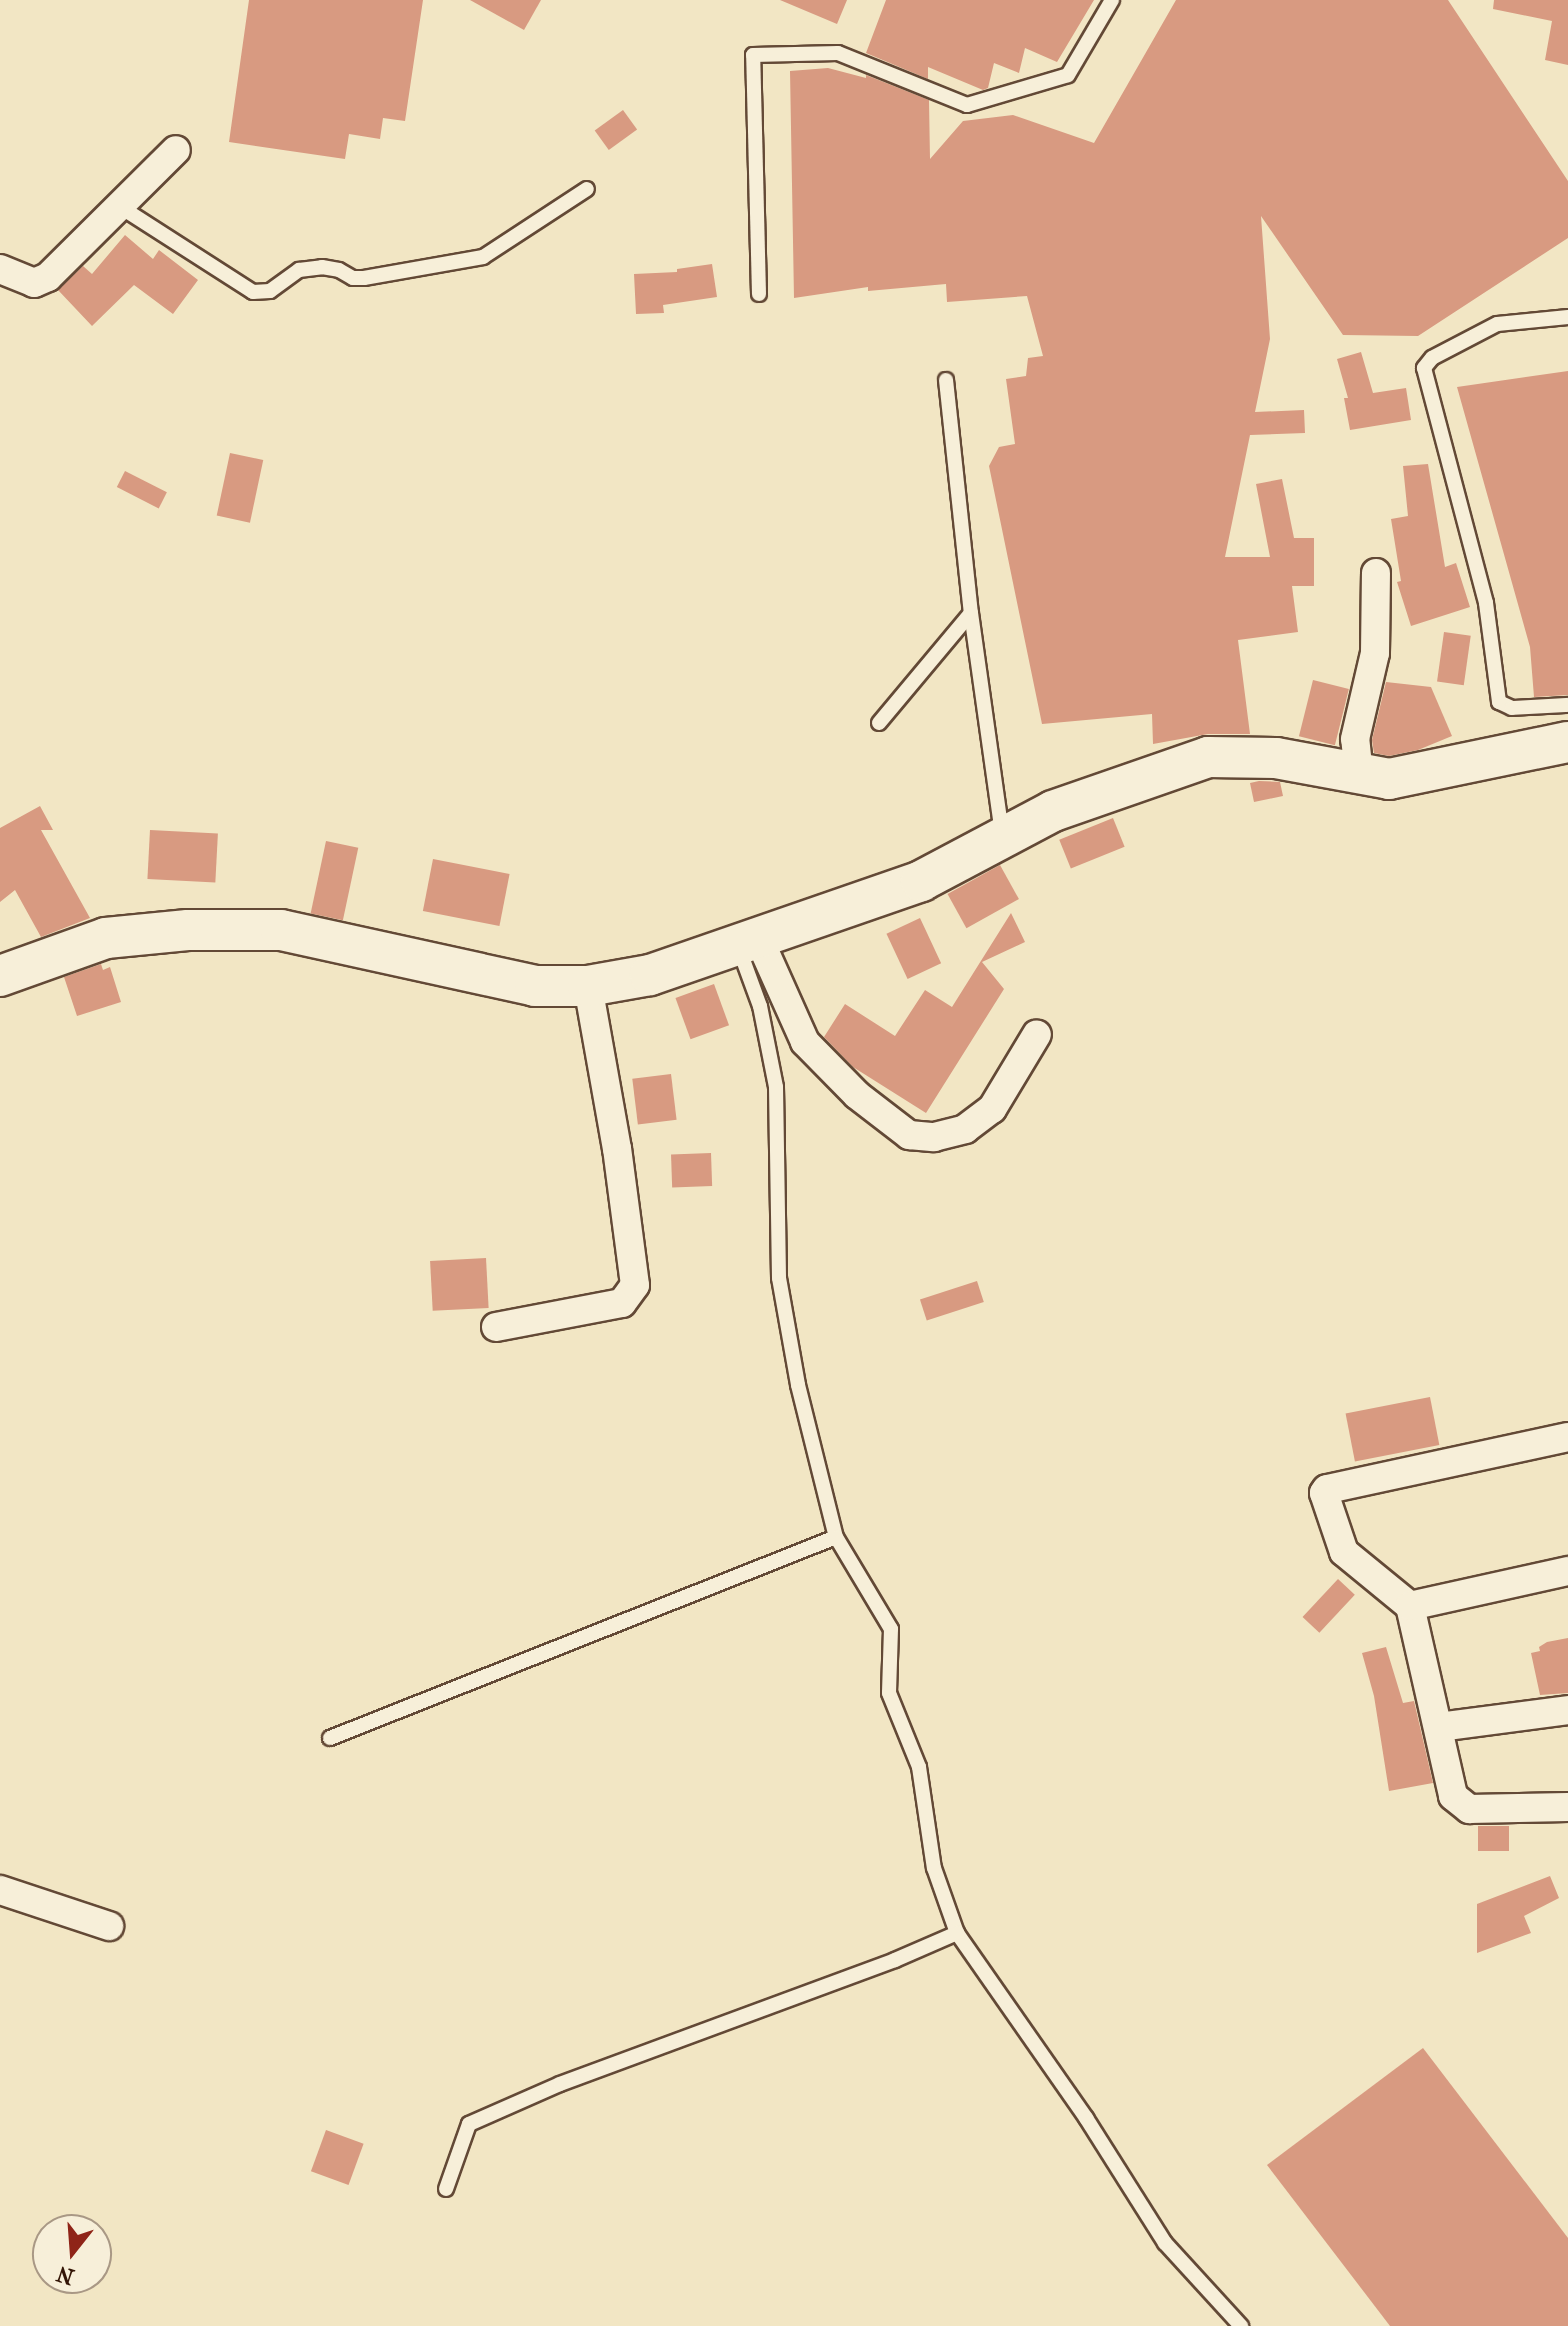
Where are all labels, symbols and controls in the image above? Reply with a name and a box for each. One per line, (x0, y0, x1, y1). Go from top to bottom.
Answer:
north arrow (32, 2214, 112, 2294)
text: N (54, 2260, 77, 2290)

